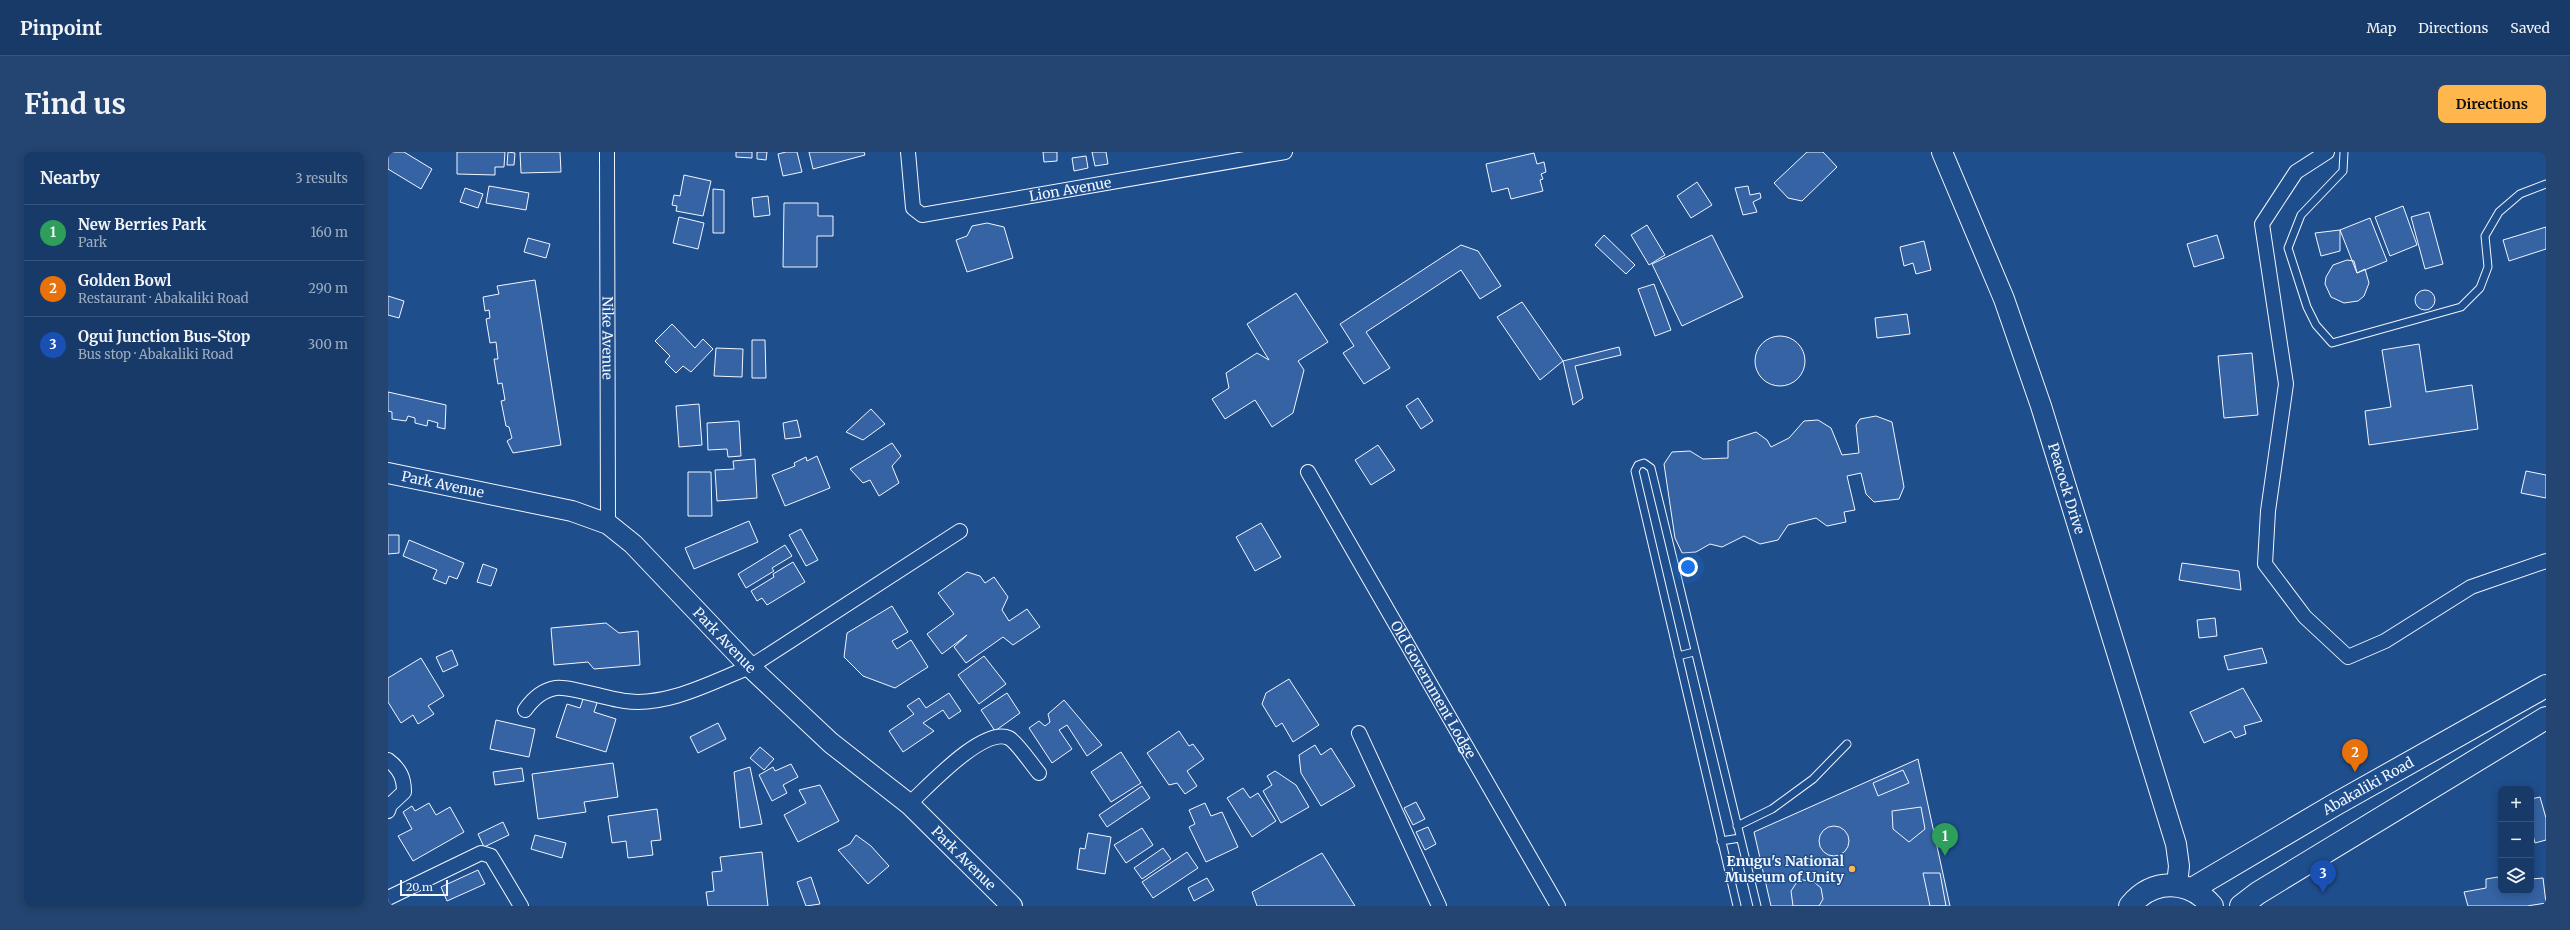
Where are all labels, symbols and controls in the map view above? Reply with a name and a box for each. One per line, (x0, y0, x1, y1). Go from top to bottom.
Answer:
text: Pinpoint (20, 16, 102, 40)
text: Map (2366, 19, 2396, 37)
text: Directions (2418, 19, 2488, 37)
text: Saved (2510, 19, 2550, 37)
button: Directions (2438, 85, 2546, 123)
text: Find us (24, 86, 126, 122)
text: Nearby (40, 167, 100, 189)
text: 3 results (295, 170, 348, 187)
street label: Lion Avenue (1028, 173, 1113, 205)
text: New Berries Park (78, 215, 206, 234)
text: 1 (50, 224, 56, 241)
text: 160 m (310, 224, 348, 241)
text: Park (78, 234, 107, 251)
text: Golden Bowl (78, 271, 171, 290)
text: 2 (49, 280, 57, 297)
text: 290 m (308, 280, 348, 297)
text: Restaurant · Abakaliki Road (78, 290, 249, 307)
street label: Nike Avenue (598, 296, 617, 380)
text: Ogui Junction Bus-Stop (78, 327, 250, 346)
text: 3 (49, 336, 57, 353)
text: 300 m (308, 336, 348, 353)
text: Bus stop · Abakaliki Road (78, 346, 233, 363)
street label: Peacock Drive (2044, 441, 2089, 536)
street label: Park Avenue (400, 467, 486, 502)
your location (1678, 557, 1698, 577)
street label: Park Avenue (689, 604, 760, 677)
street label: Old Government Lodge (1387, 617, 1480, 762)
pin: 2 (2342, 739, 2368, 772)
street label: Abakaliki Road (2318, 753, 2417, 819)
map controls (2498, 786, 2534, 894)
button: + (2498, 786, 2534, 822)
street label: Park Avenue (928, 822, 1000, 894)
button: − (2498, 822, 2534, 858)
pin: 1 (1932, 823, 1958, 856)
place label: Enugu's National Museum of Unity (1725, 852, 1845, 886)
button: layers (2498, 858, 2534, 894)
pin: 3 (2310, 860, 2336, 893)
marker: Enugu's National Museum of Unity (1847, 864, 1857, 874)
scale bar (400, 878, 448, 897)
text: 20 m (406, 880, 433, 894)

